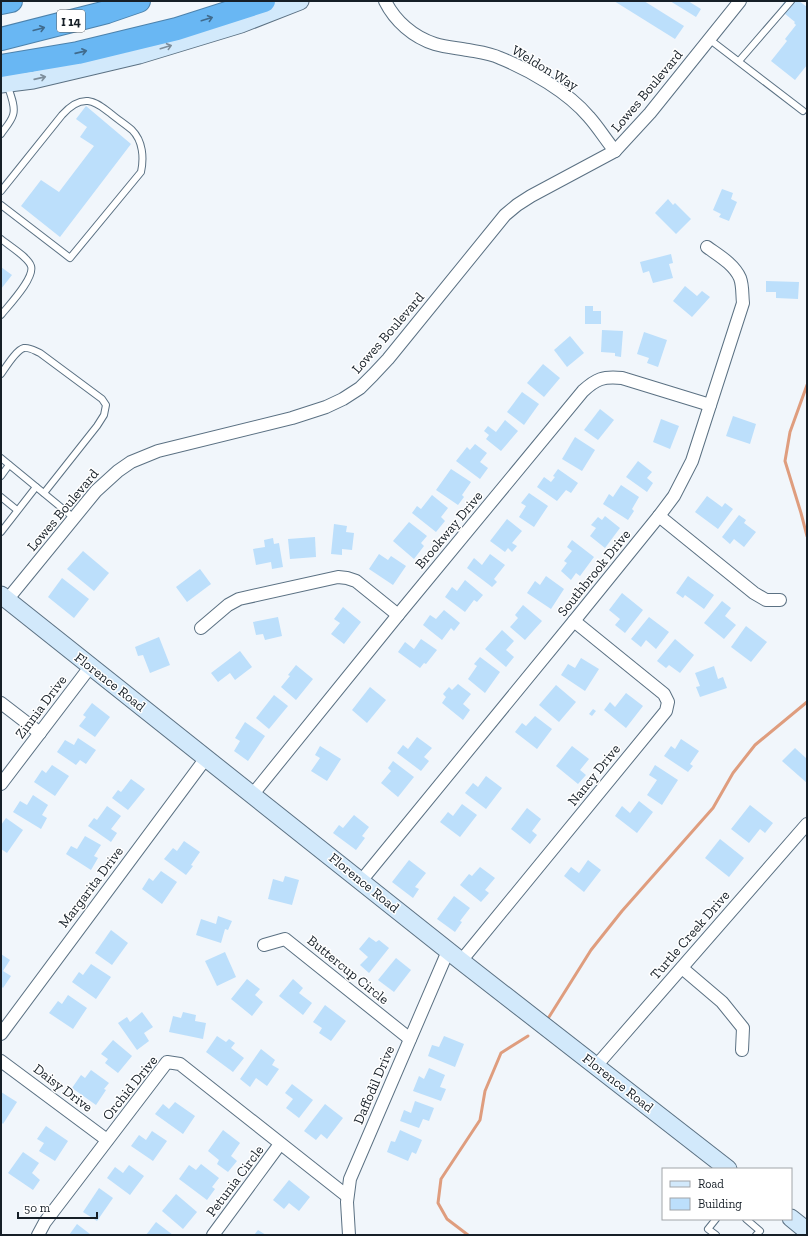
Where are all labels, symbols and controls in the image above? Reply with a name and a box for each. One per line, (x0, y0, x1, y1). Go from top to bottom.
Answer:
road number: I 14 (57, 10, 85, 32)
one-way arrow (200, 15, 212, 23)
one-way arrow (32, 25, 45, 33)
street label: Weldon Way (509, 42, 582, 95)
one-way arrow (159, 43, 172, 50)
street label: Lowes Boulevard (608, 46, 687, 136)
one-way arrow (74, 48, 87, 56)
one-way arrow (33, 73, 46, 81)
street label: Lowes Boulevard (348, 289, 428, 377)
street label: Lowes Boulevard (24, 465, 103, 555)
street label: Brookway Drive (412, 487, 487, 572)
street label: Southbrook Drive (554, 526, 634, 620)
street label: Florence Road (71, 649, 149, 715)
street label: Zinnia Drive (12, 672, 71, 742)
street label: Nancy Drive (564, 740, 624, 809)
street label: Margarita Drive (55, 843, 127, 931)
street label: Florence Road (325, 849, 403, 917)
street label: Turtle Creek Drive (647, 887, 734, 983)
street label: Buttercup Circle (304, 932, 393, 1008)
street label: Daffodil Drive (350, 1043, 398, 1127)
street label: Florence Road (579, 1050, 657, 1116)
street label: Orchid Drive (99, 1052, 161, 1124)
street label: Daisy Drive (30, 1060, 96, 1116)
street label: Petunia Circle (203, 1142, 268, 1220)
legend (662, 1168, 792, 1220)
text: Road (698, 1177, 724, 1191)
scale bar (18, 1194, 97, 1220)
text: Building (698, 1197, 742, 1211)
text: 50 m (24, 1201, 51, 1215)

